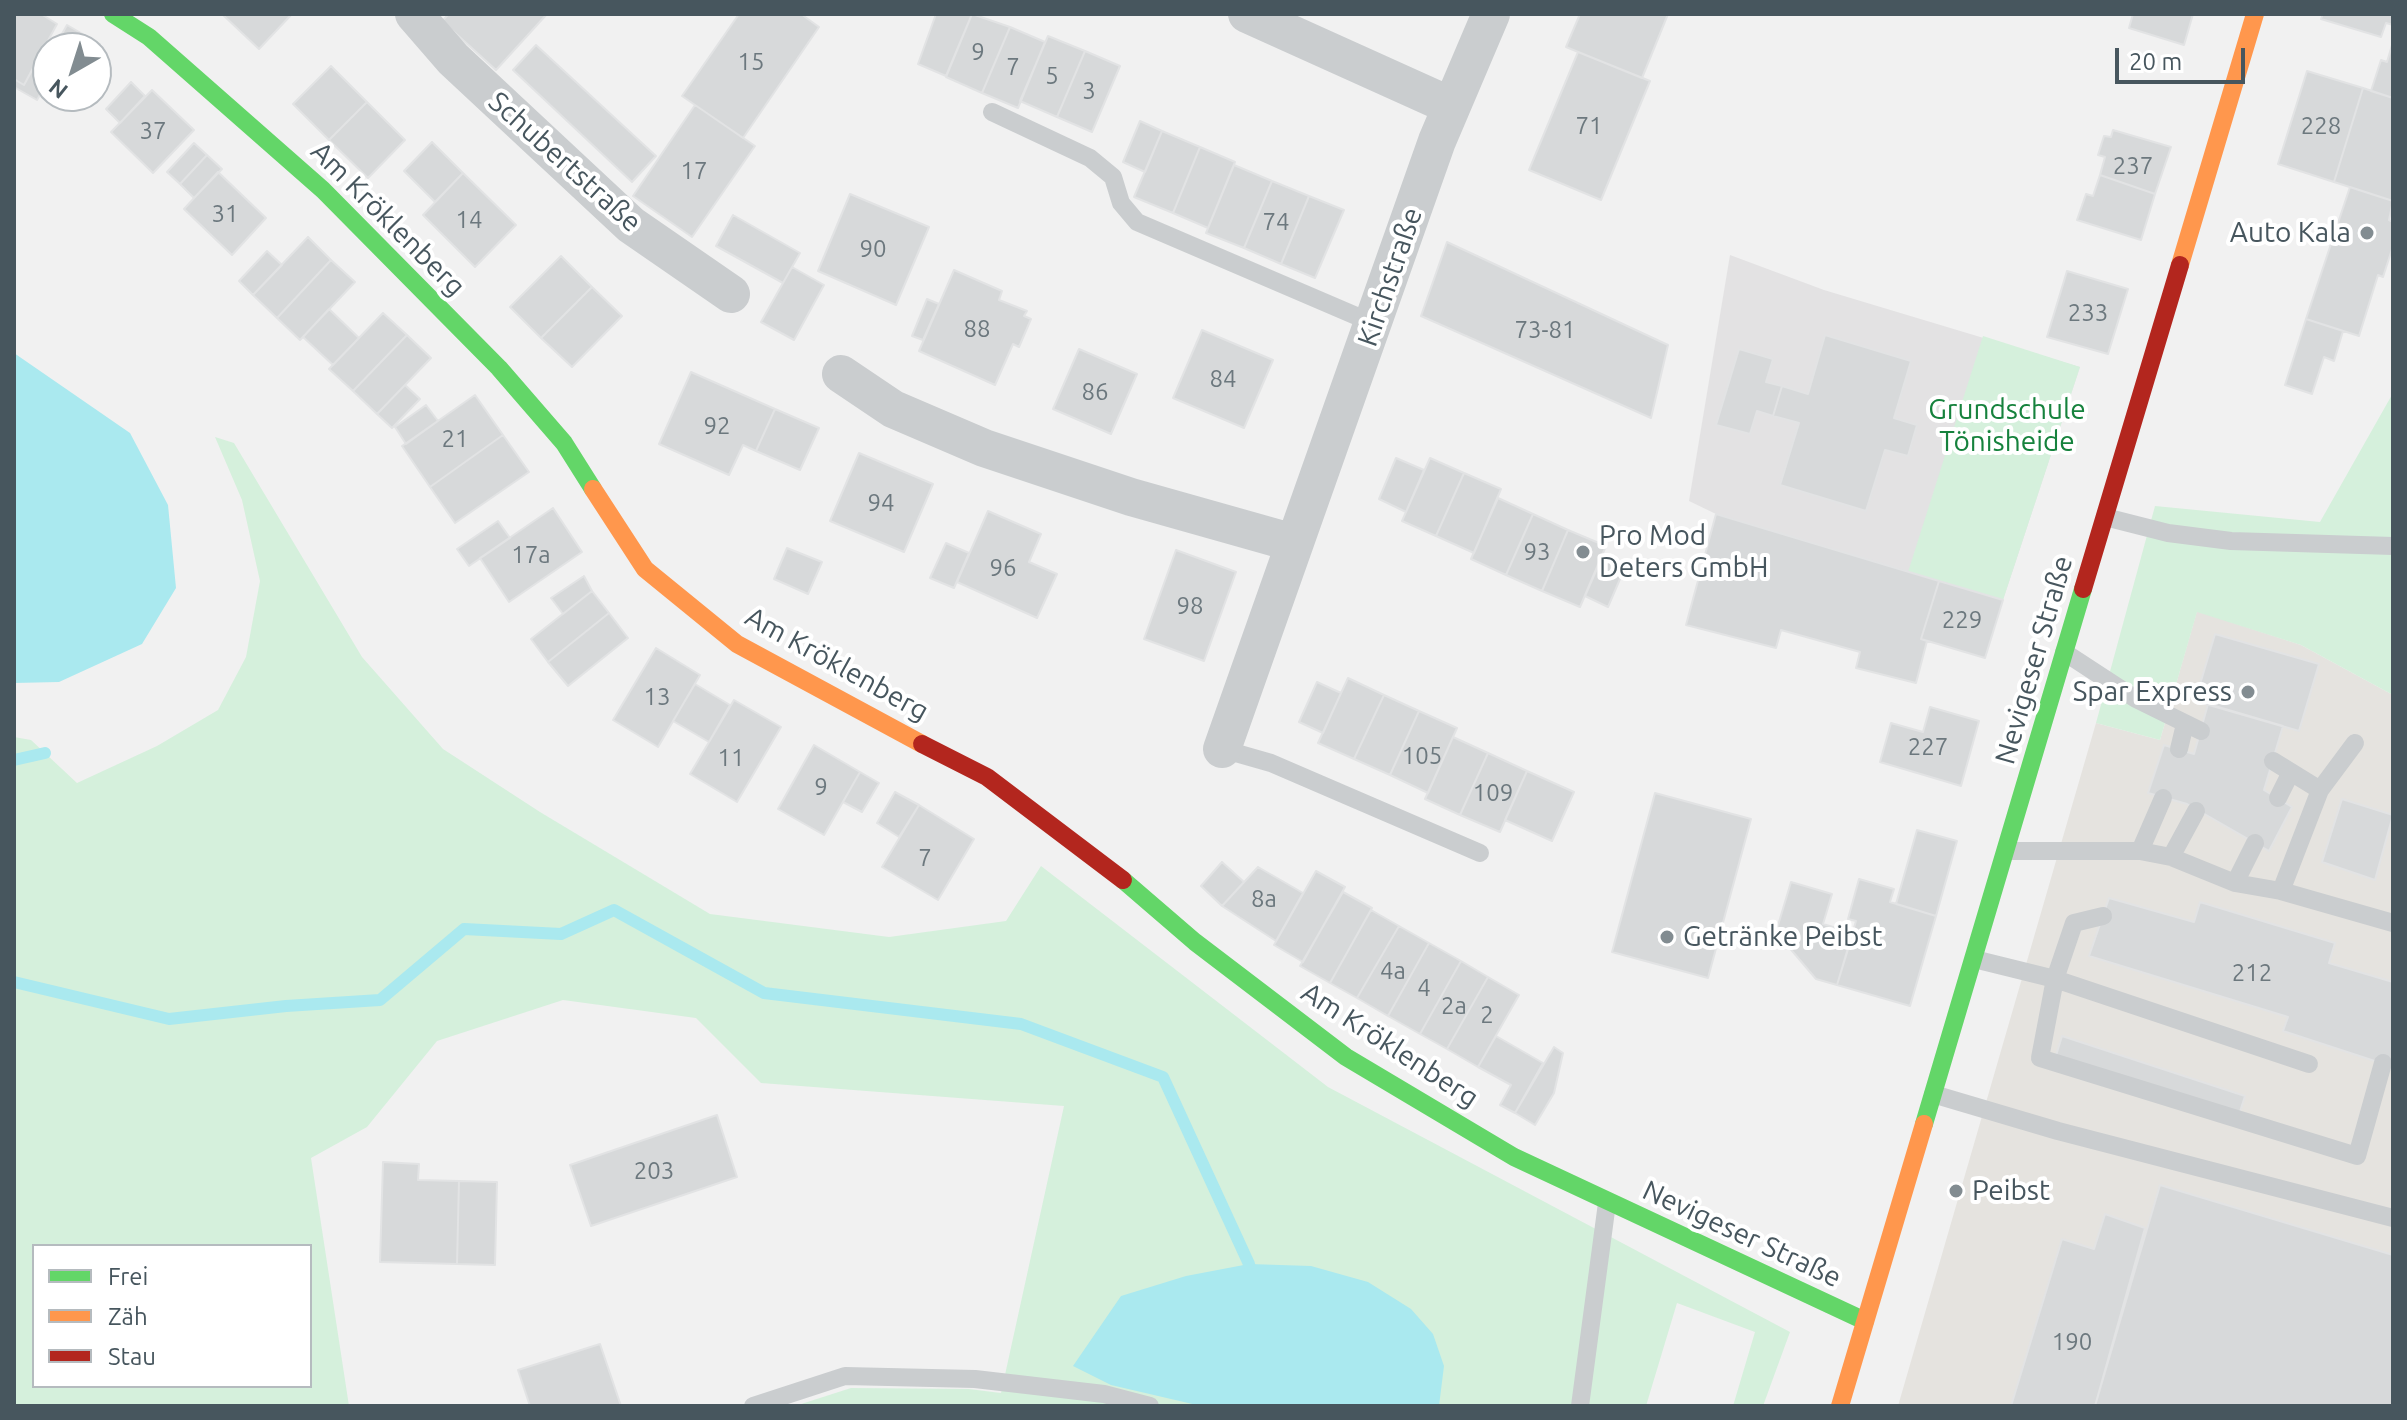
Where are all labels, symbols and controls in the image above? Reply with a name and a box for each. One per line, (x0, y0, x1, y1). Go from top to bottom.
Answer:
north arrow (32, 32, 112, 112)
scale bar (2119, 32, 2249, 82)
house number: 9 (971, 38, 985, 66)
house number: 15 (737, 48, 765, 76)
text: 20 m (2129, 48, 2182, 75)
house number: 7 (1006, 53, 1020, 81)
house number: 5 (1045, 62, 1059, 90)
text: N (44, 75, 72, 104)
house number: 3 (1082, 77, 1096, 105)
street label: Schubertstraße (482, 85, 648, 239)
house number: 71 (1575, 112, 1603, 140)
house number: 228 (2301, 112, 2341, 140)
house number: 37 (139, 117, 167, 145)
street label: Am Kröklenberg (304, 135, 472, 303)
house number: 237 (2113, 152, 2153, 180)
house number: 17 (680, 157, 708, 185)
house number: 31 (211, 200, 239, 228)
street label: Kirchstraße (1351, 203, 1429, 351)
house number: 14 (455, 206, 483, 234)
house number: 74 (1262, 208, 1290, 236)
place label: Auto Kala (2230, 216, 2351, 250)
marker: Auto Kala (2358, 224, 2376, 242)
house number: 90 (859, 235, 887, 263)
house number: 233 (2068, 299, 2108, 327)
house number: 88 (963, 315, 991, 343)
house number: 73-81 (1514, 316, 1576, 344)
house number: 84 (1209, 365, 1237, 393)
house number: 86 (1081, 378, 1109, 406)
park label: Grundschule Tönisheide (1928, 393, 2086, 459)
house number: 92 (703, 412, 731, 440)
house number: 21 (441, 425, 469, 453)
house number: 94 (867, 489, 895, 517)
place label: Pro Mod Deters GmbH (1599, 519, 1768, 585)
house number: 93 (1523, 538, 1551, 566)
house number: 17a (511, 541, 551, 569)
marker: Pro Mod Deters GmbH (1574, 543, 1592, 561)
street label: Nevigeser Straße (1988, 552, 2080, 768)
house number: 96 (989, 554, 1017, 582)
house number: 98 (1176, 592, 1204, 620)
street label: Am Kröklenberg (740, 600, 934, 728)
house number: 229 (1942, 606, 1982, 634)
place label: Spar Express (2073, 675, 2232, 709)
house number: 13 (643, 683, 671, 711)
marker: Spar Express (2239, 683, 2257, 701)
house number: 227 (1908, 733, 1948, 761)
house number: 105 (1402, 742, 1442, 770)
house number: 11 (717, 744, 745, 772)
house number: 9 (814, 773, 828, 801)
house number: 109 (1473, 779, 1513, 807)
house number: 7 (918, 844, 932, 872)
house number: 8a (1251, 885, 1277, 913)
place label: Getränke Peibst (1683, 920, 1882, 954)
marker: Getränke Peibst (1658, 928, 1676, 946)
house number: 4a (1380, 957, 1406, 985)
house number: 212 (2232, 959, 2272, 987)
house number: 4 (1417, 974, 1431, 1002)
street label: Am Kröklenberg (1295, 975, 1485, 1115)
house number: 2a (1441, 992, 1467, 1020)
house number: 2 (1480, 1001, 1494, 1029)
house number: 203 (634, 1157, 674, 1185)
street label: Nevigeser Straße (1637, 1173, 1847, 1295)
place label: Peibst (1972, 1174, 2050, 1208)
marker: Peibst (1947, 1182, 1965, 1200)
legend (32, 1244, 312, 1388)
text: Frei (108, 1263, 148, 1290)
text: Zäh (108, 1303, 148, 1330)
house number: 190 (2052, 1328, 2092, 1356)
text: Stau (108, 1343, 156, 1370)

